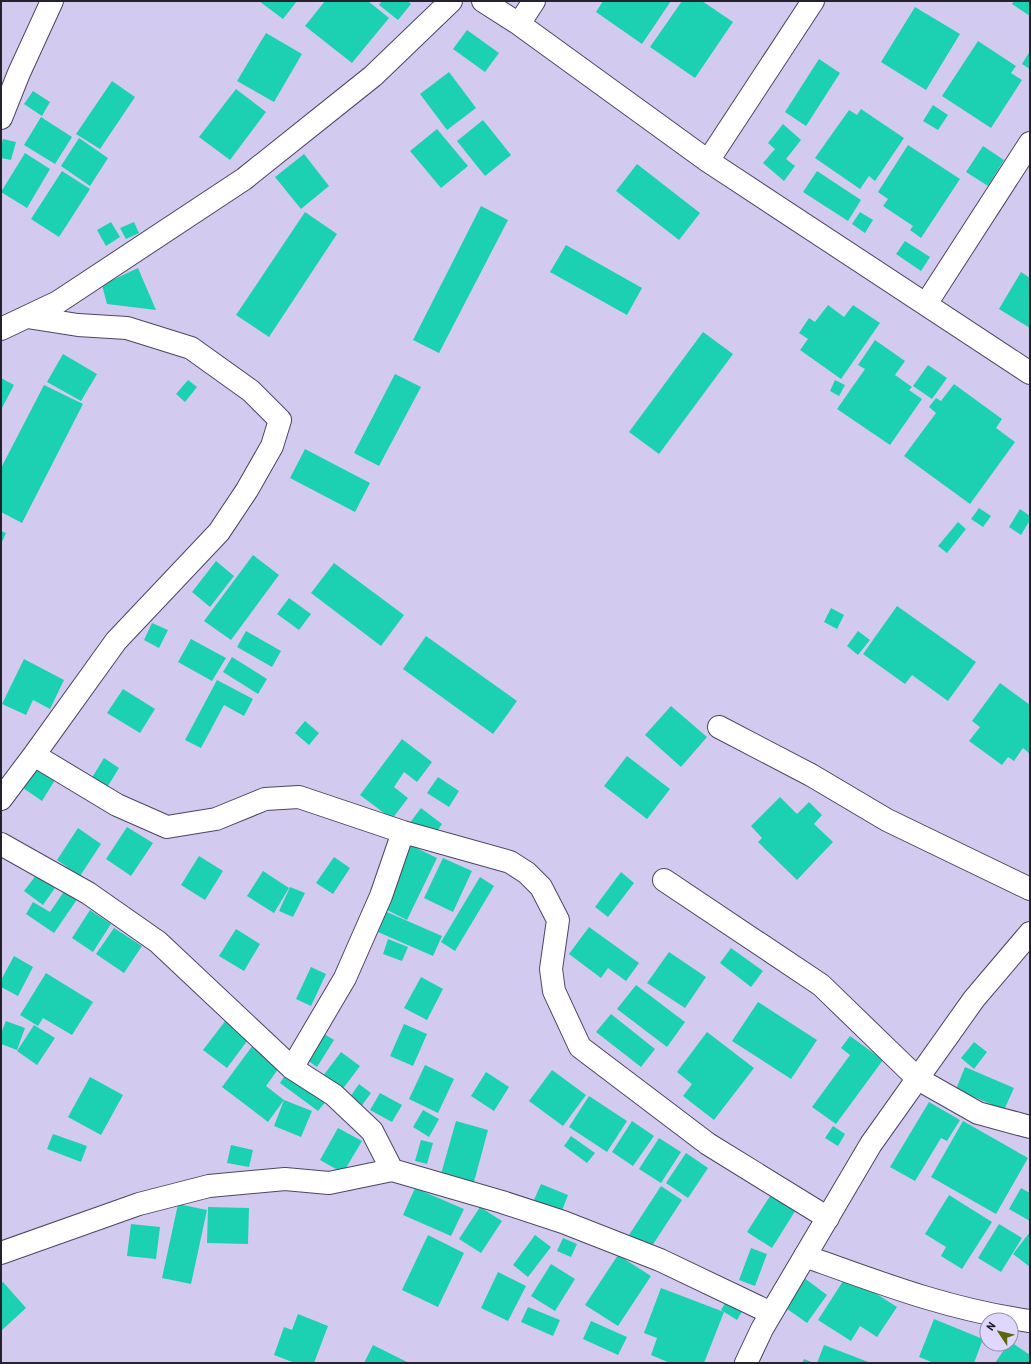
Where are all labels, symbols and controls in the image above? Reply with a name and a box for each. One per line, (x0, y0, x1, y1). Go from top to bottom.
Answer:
north arrow (979, 1312, 1019, 1352)
text: N (983, 1319, 998, 1333)

